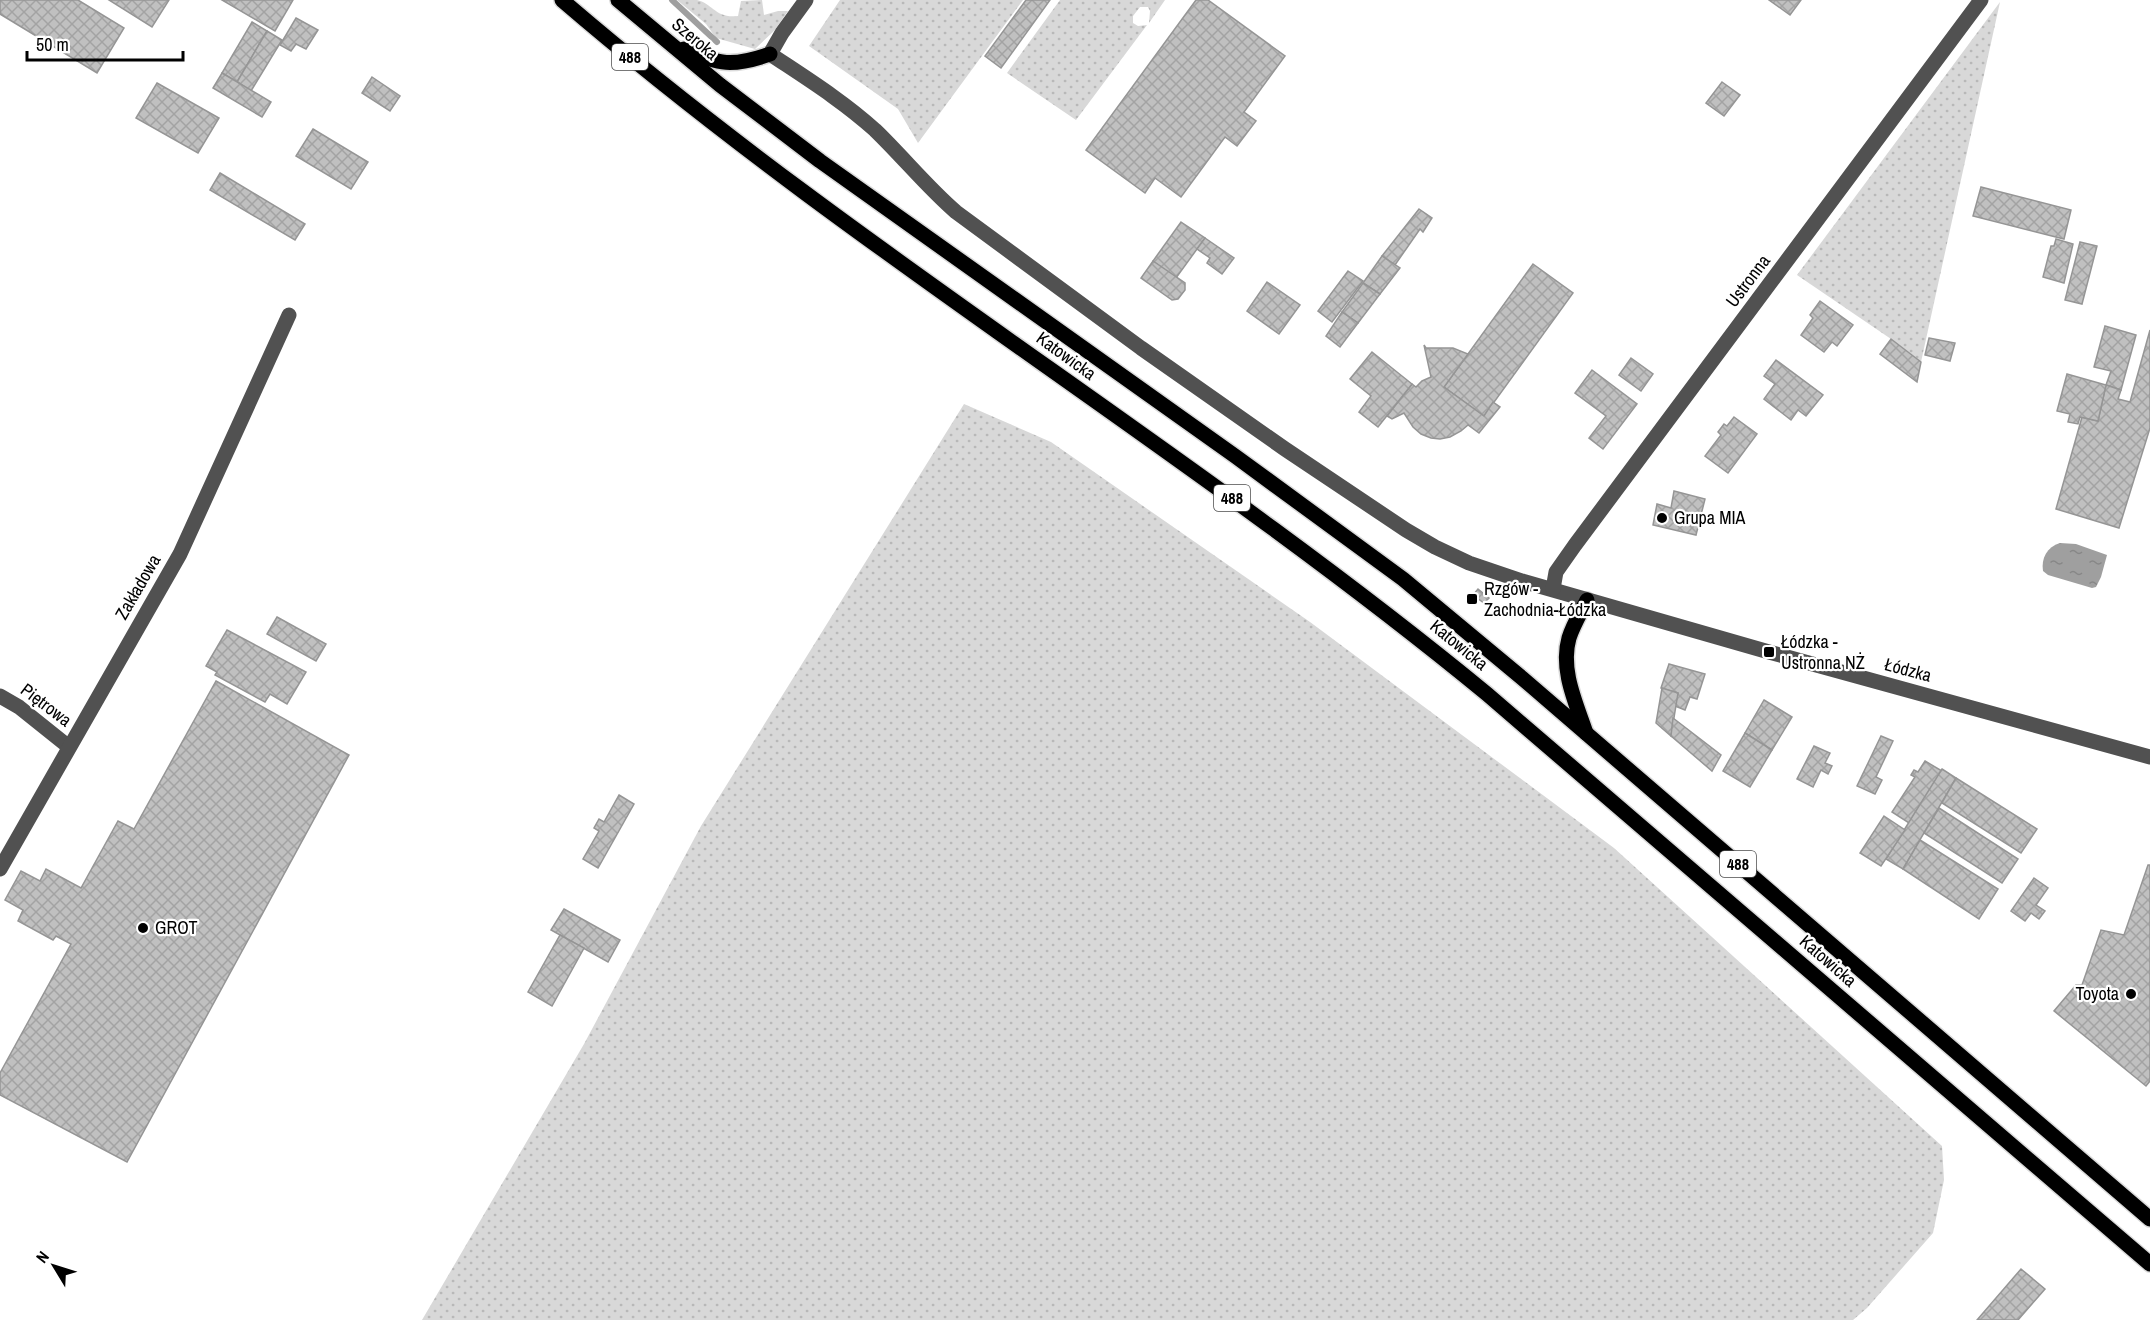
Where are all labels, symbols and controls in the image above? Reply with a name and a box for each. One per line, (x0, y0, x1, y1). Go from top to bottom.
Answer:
street label: Szeroka (667, 12, 724, 66)
scale bar (27, 24, 183, 62)
text: 50 m (36, 32, 69, 57)
road number: 488 (612, 44, 648, 70)
street label: Ustronna (1720, 249, 1776, 312)
street label: Katowicka (1031, 325, 1101, 386)
road number: 488 (1214, 485, 1250, 511)
place label: Grupa MIA (1674, 505, 1746, 530)
marker: Grupa MIA (1655, 511, 1669, 525)
street label: Zakładowa (109, 550, 166, 624)
place label: Rzgów - Zachodnia-Łódzka (1484, 576, 1606, 622)
marker: Rzgów - Zachodnia-Łódzka (1465, 592, 1479, 606)
street label: Katowicka (1425, 613, 1494, 676)
place label: Łódzka - Ustronna NŻ (1781, 629, 1865, 675)
marker: Łódzka - Ustronna NŻ (1762, 645, 1776, 659)
street label: Łódzka (1882, 651, 1934, 688)
street label: Piętrowa (16, 677, 77, 732)
road number: 488 (1720, 851, 1756, 877)
place label: GROT (155, 915, 198, 940)
marker: GROT (136, 921, 150, 935)
street label: Katowicka (1794, 929, 1862, 992)
place label: Toyota (2076, 981, 2119, 1006)
marker: Toyota (2124, 987, 2138, 1001)
north arrow (24, 1236, 84, 1296)
text: N (31, 1246, 54, 1267)

